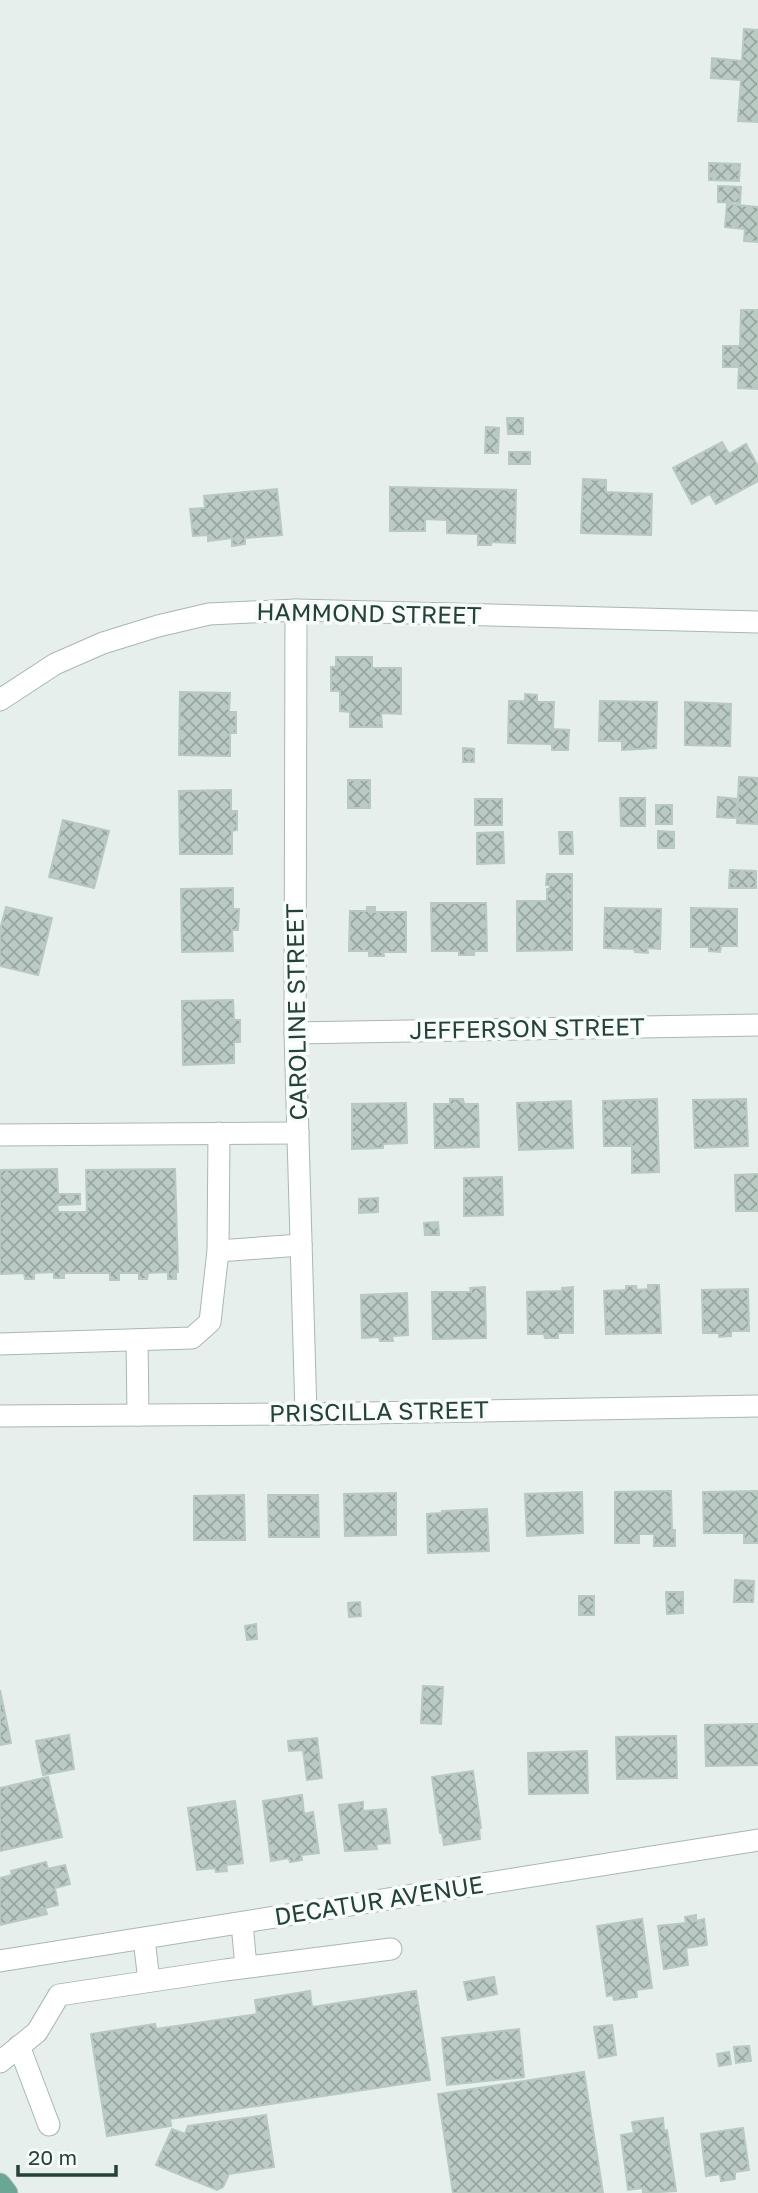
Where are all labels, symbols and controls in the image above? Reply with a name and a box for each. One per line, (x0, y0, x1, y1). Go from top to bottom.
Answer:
street label: HAMMOND STREET (256, 596, 482, 629)
street label: CAROLINE STREET (279, 903, 312, 1121)
street label: JEFFERSON STREET (409, 1011, 645, 1044)
street label: PRISCILLA STREET (269, 1394, 489, 1427)
street label: DECATUR AVENUE (272, 1869, 485, 1930)
scale bar (18, 2134, 116, 2178)
text: 20 m (28, 2144, 77, 2170)

